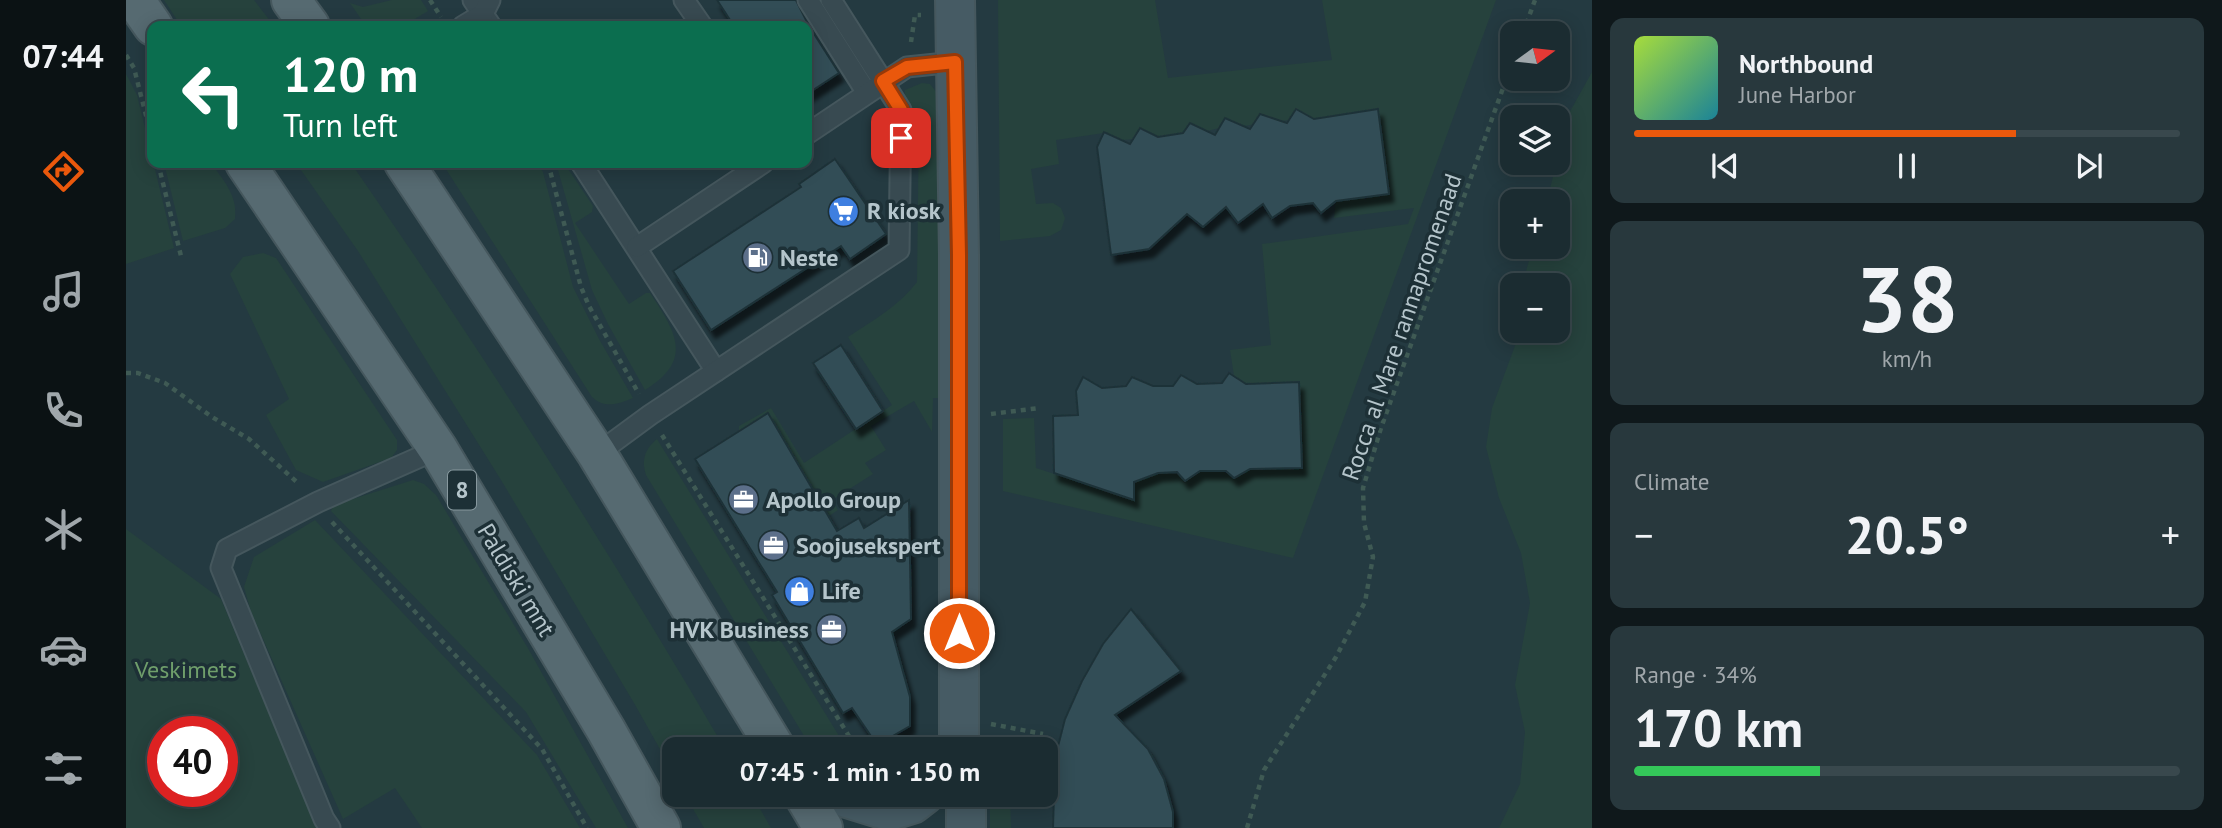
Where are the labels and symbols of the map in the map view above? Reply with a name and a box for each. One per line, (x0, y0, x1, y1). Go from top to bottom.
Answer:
north arrow (1500, 21, 1570, 91)
pin (871, 108, 931, 168)
street label: Rocca al Mare rannapromenaad (1334, 169, 1469, 484)
supermarket icon: R kiosk (827, 194, 861, 228)
place label: R kiosk (867, 195, 941, 226)
fuel station icon: Neste (740, 241, 774, 275)
place label: Neste (780, 242, 839, 273)
road number: 8 (448, 470, 476, 510)
office icon: Apollo Group (726, 483, 760, 517)
place label: Apollo Group (766, 484, 901, 515)
street label: Paldiski mnt (471, 518, 562, 642)
office icon: Soojusekspert (756, 529, 790, 563)
place label: Soojusekspert (796, 530, 941, 561)
shop icon: Life (782, 574, 816, 608)
place label: Life (822, 575, 861, 606)
position arrow (922, 596, 996, 670)
office icon: HVK Business (815, 613, 849, 647)
place label: HVK Business (669, 614, 809, 645)
park label: Veskimets (134, 654, 237, 685)
speed limit sign: 40 (147, 716, 238, 807)

